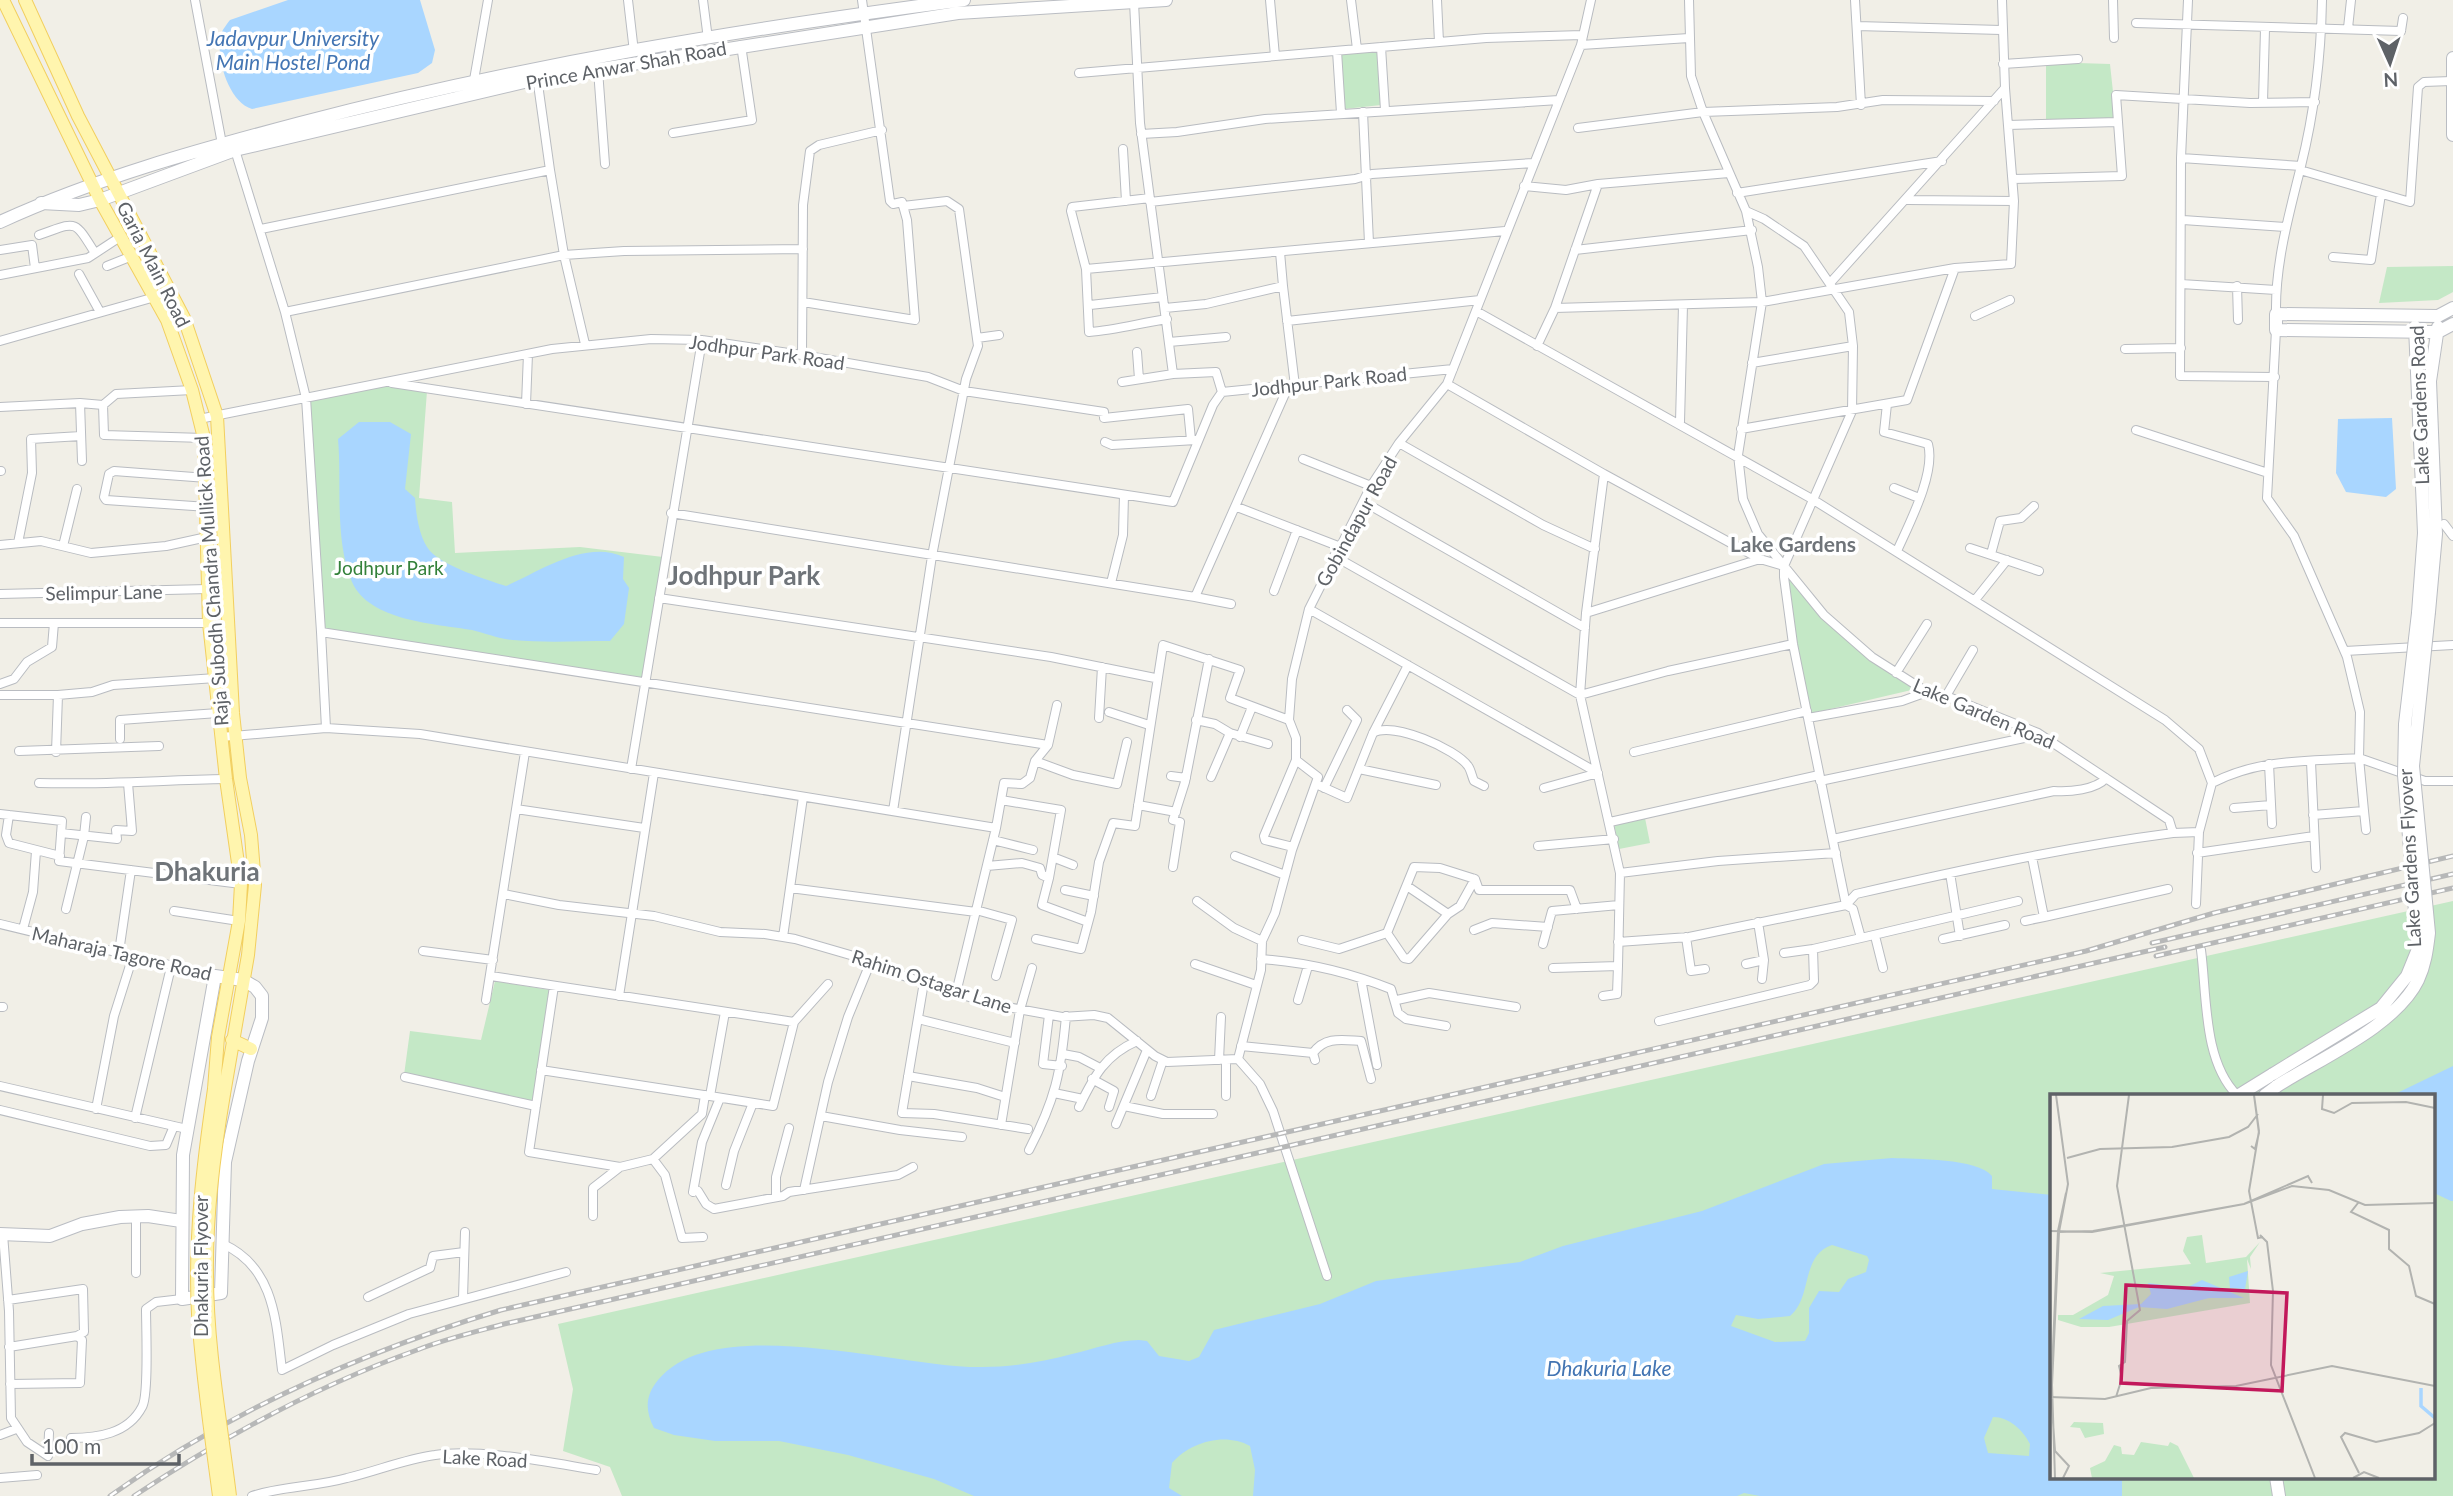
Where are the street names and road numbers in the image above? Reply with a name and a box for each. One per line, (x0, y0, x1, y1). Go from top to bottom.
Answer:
street label: Prince Anwar Shah Road (524, 36, 728, 94)
street label: Garia Main Road (112, 197, 196, 331)
street label: Lake Gardens Road (2405, 325, 2433, 485)
street label: Jodhpur Park Road (688, 330, 846, 374)
street label: Jodhpur Park Road (1250, 361, 1408, 401)
street label: Raja Subodh Chandra Mullick Road (189, 435, 233, 727)
street label: Gobindapur Road (1311, 452, 1401, 590)
street label: Selimpur Lane (45, 579, 163, 605)
street label: Lake Garden Road (1910, 673, 2058, 753)
street label: Lake Gardens Flyover (2393, 768, 2425, 948)
street label: Maharaja Tagore Road (30, 921, 214, 985)
street label: Rahim Ostagar Lane (849, 944, 1015, 1018)
street label: Dhakuria Flyover (189, 1195, 212, 1337)
street label: Lake Road (442, 1444, 528, 1472)

